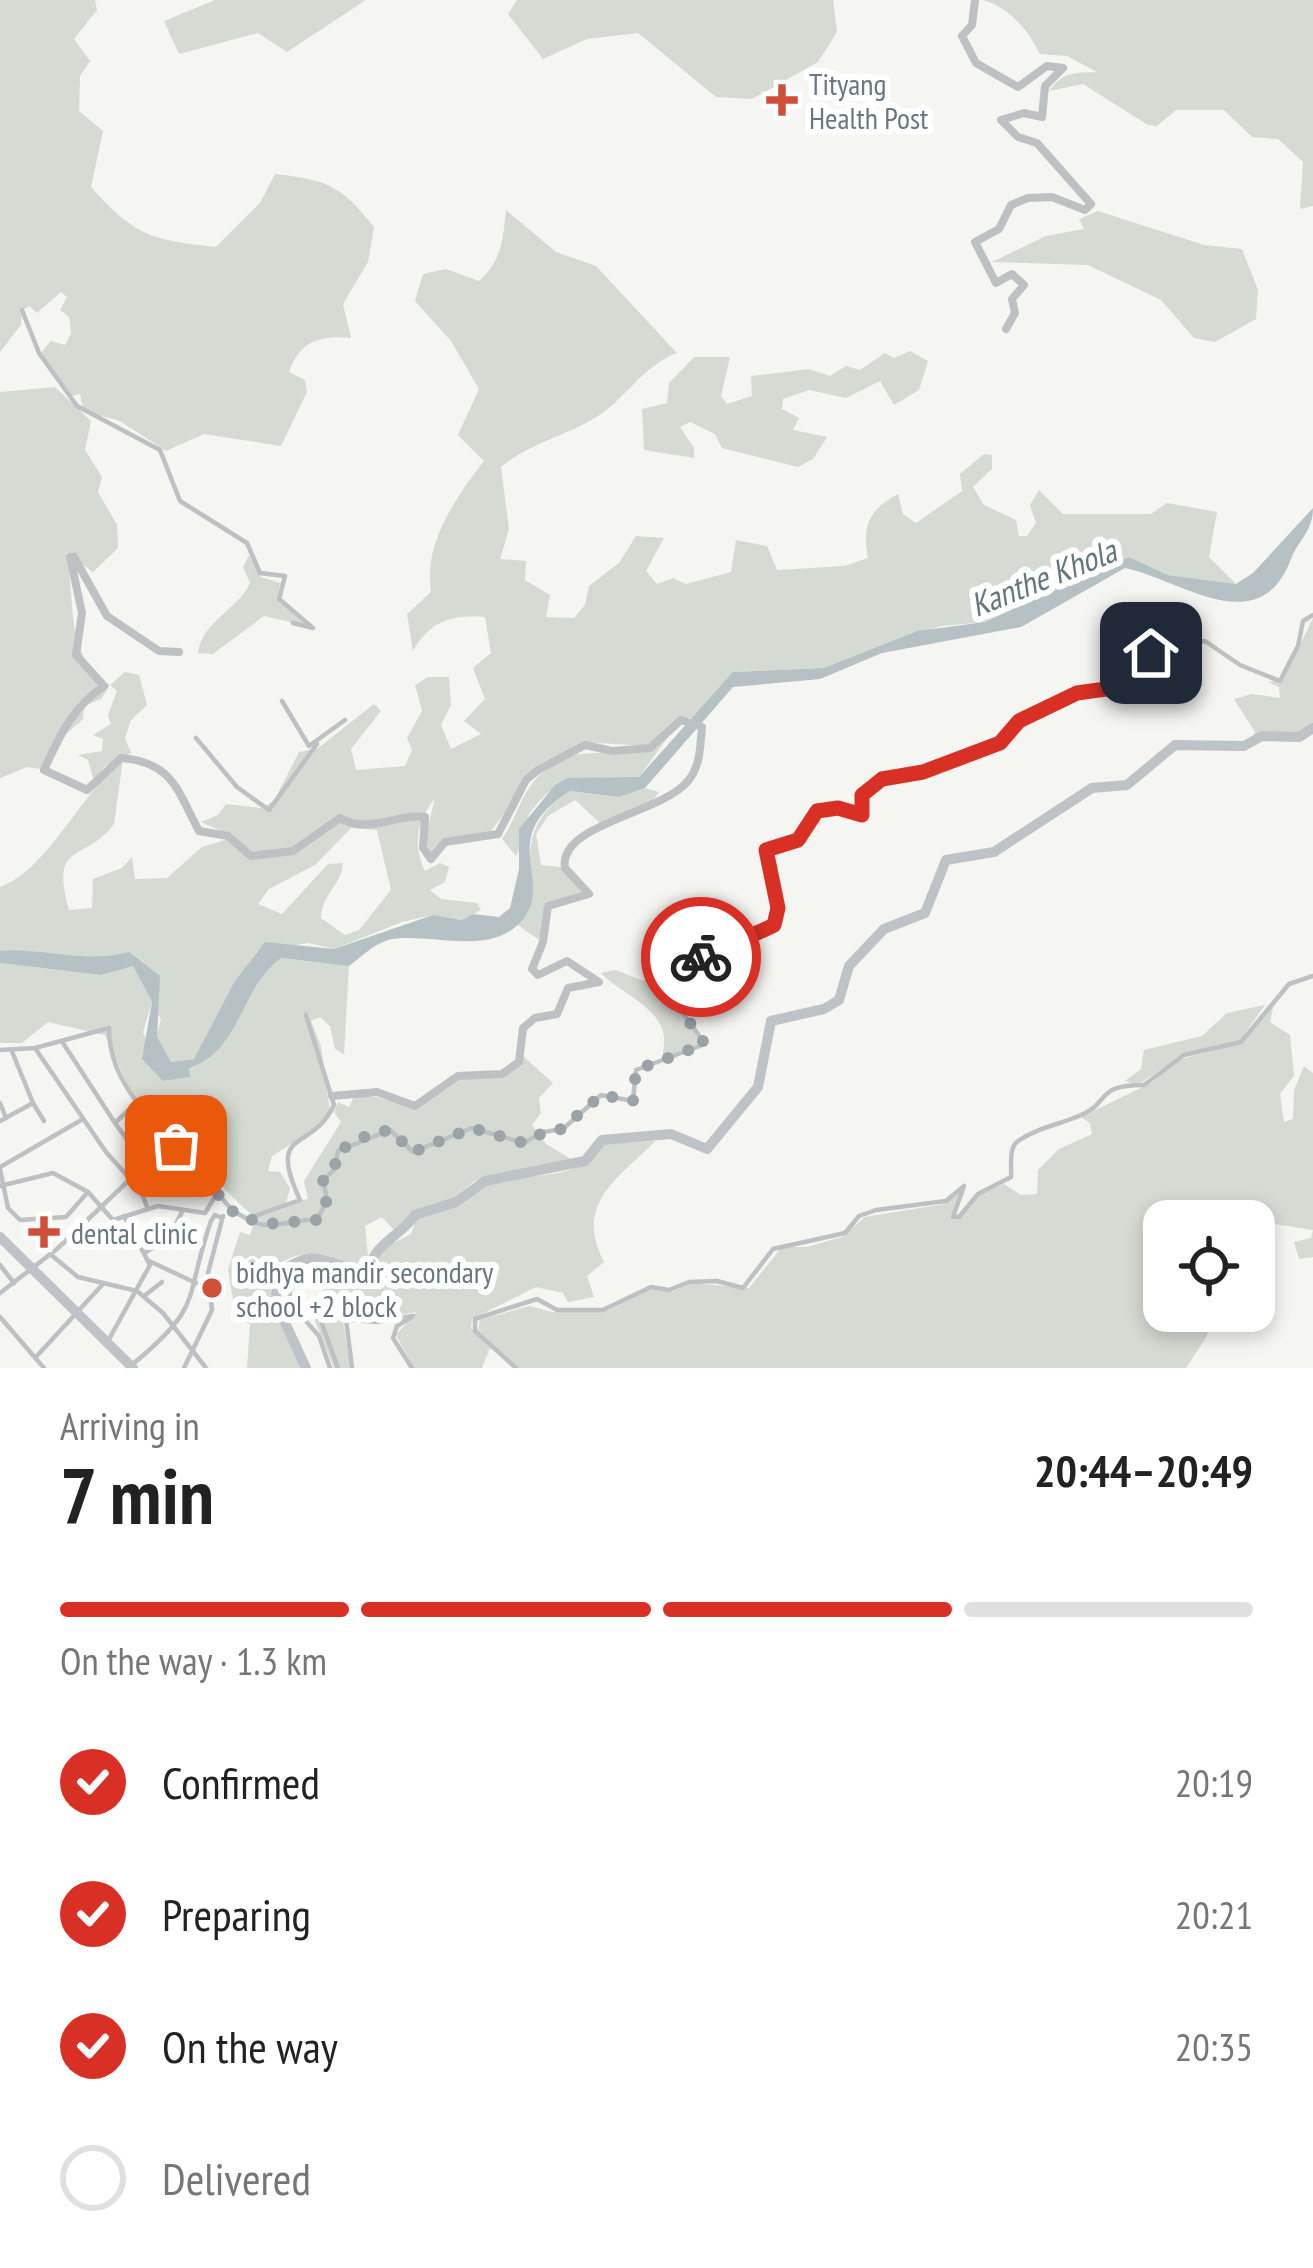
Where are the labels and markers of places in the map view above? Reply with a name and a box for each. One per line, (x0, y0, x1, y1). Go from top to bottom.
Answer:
place label: Tityang Health Post (809, 64, 929, 137)
marker: Tityang Health Post (766, 84, 798, 116)
pin (1100, 602, 1202, 704)
pin (125, 1095, 227, 1197)
place label: dental clinic (71, 1213, 198, 1252)
marker: dental clinic (28, 1216, 60, 1248)
place label: bidhya mandir secondary school +2 block (236, 1252, 494, 1325)
marker: bidhya mandir secondary school +2 block (199, 1275, 225, 1301)

